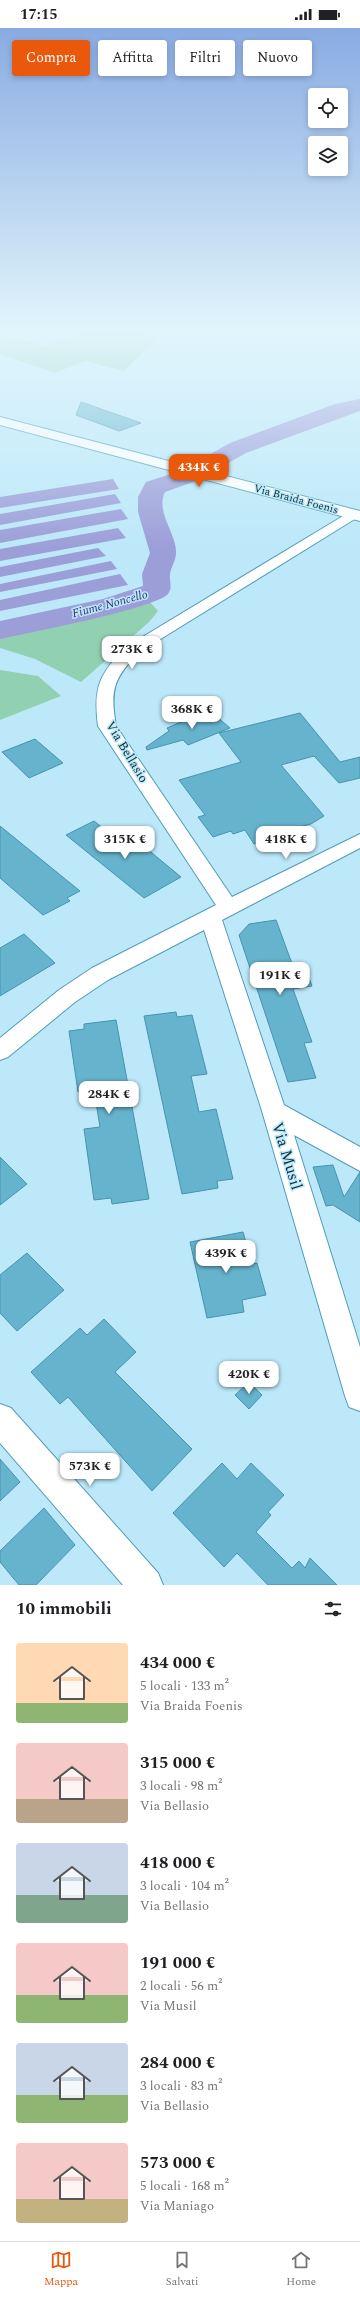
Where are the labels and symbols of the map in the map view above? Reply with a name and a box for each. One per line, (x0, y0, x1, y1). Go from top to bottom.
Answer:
pin: 434K € (166, 454, 232, 488)
street label: Via Braida Foenis (252, 480, 340, 518)
water label: Fiume Noncello (70, 585, 150, 623)
pin: 273K € (99, 636, 165, 670)
pin: 368K € (159, 696, 225, 730)
street label: Via Bellasio (101, 717, 153, 787)
pin: 315K € (92, 826, 158, 860)
pin: 418K € (253, 826, 319, 860)
pin: 191K € (247, 962, 313, 996)
pin: 284K € (76, 1081, 142, 1115)
street label: Via Musil (265, 1119, 309, 1193)
pin: 439K € (193, 1240, 259, 1274)
pin: 420K € (216, 1361, 282, 1395)
pin: 573K € (57, 1453, 123, 1487)

